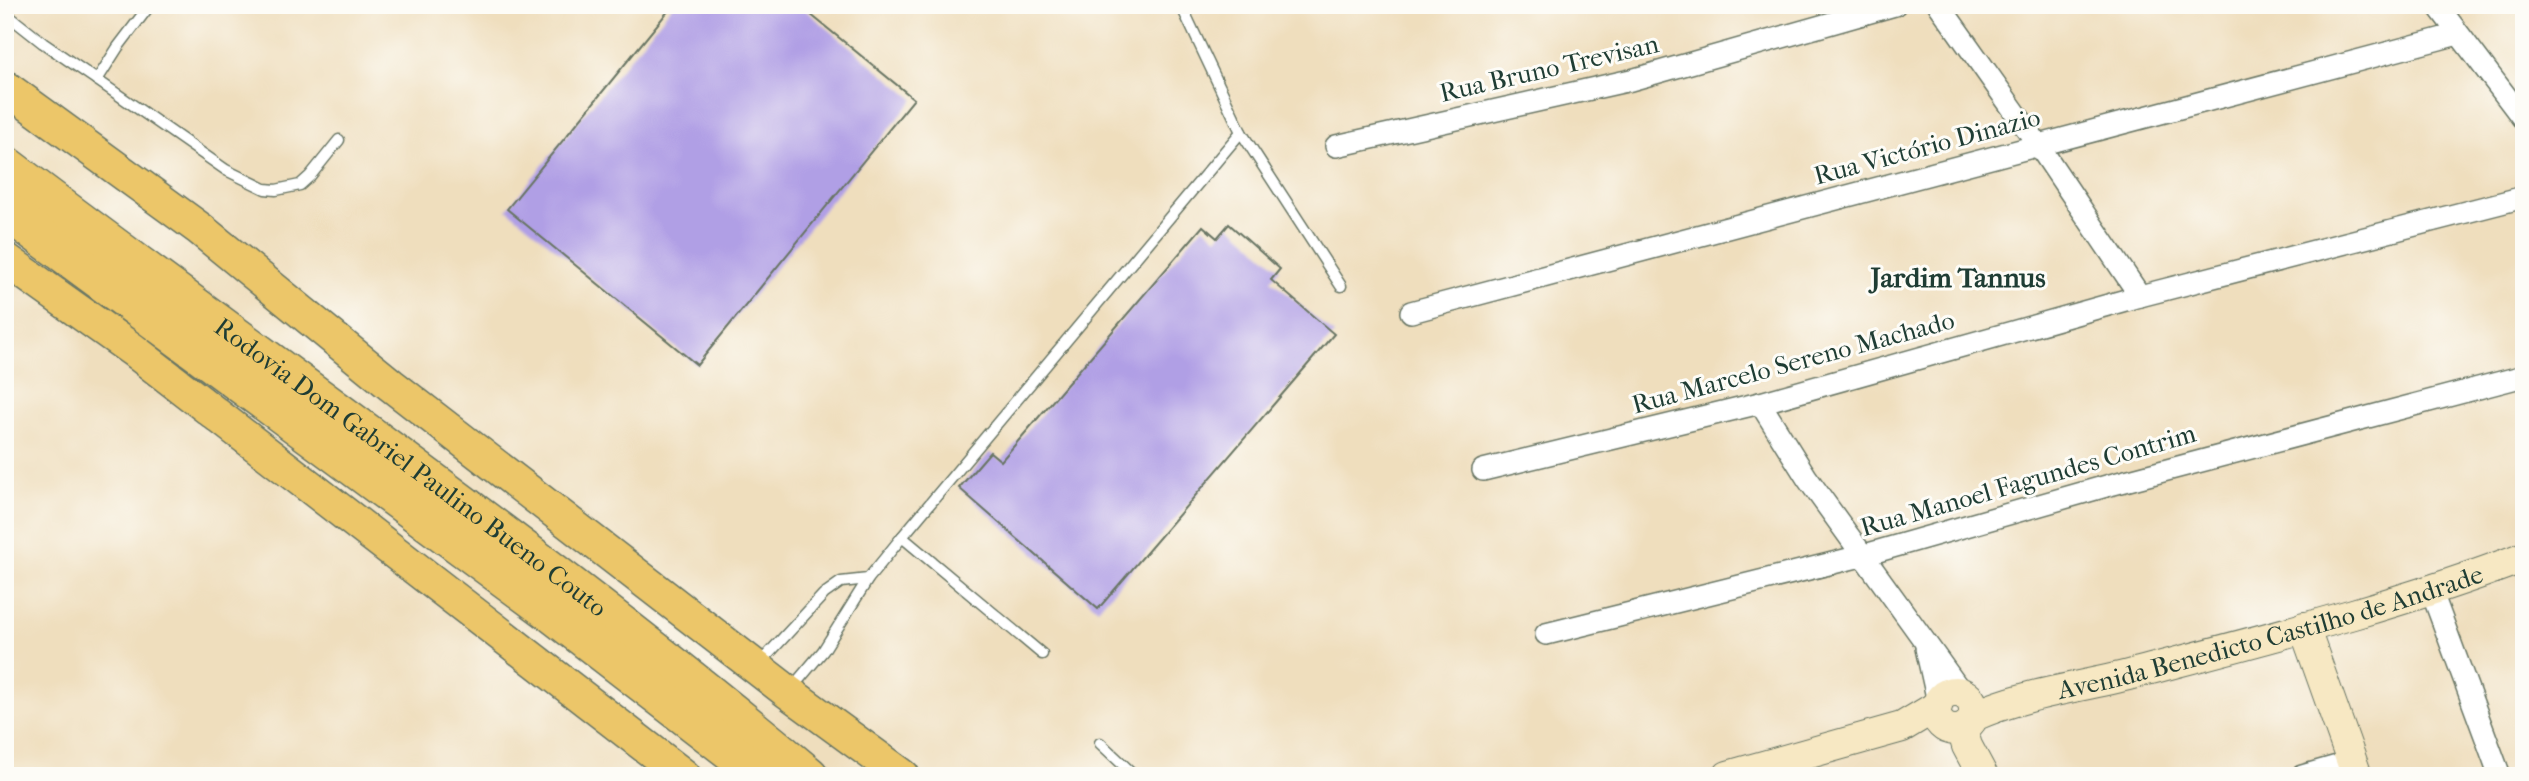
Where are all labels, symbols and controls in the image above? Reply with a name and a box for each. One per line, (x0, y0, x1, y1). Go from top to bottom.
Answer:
street label: Rua Bruno Trevisan (1437, 28, 1662, 109)
street label: Rua Victório Dinazio (1811, 101, 2044, 192)
district label: Jardim Tannus (1867, 261, 2046, 294)
street label: Rua Marcelo Sereno Machado (1629, 304, 1958, 420)
street label: Rodovia Dom Gabriel Paulino Bueno Couto (208, 311, 613, 624)
street label: Rua Manoel Fagundes Contrim (1857, 418, 2200, 543)
street label: Avenida Benedicto Castilho de Andrade (2054, 558, 2487, 706)

